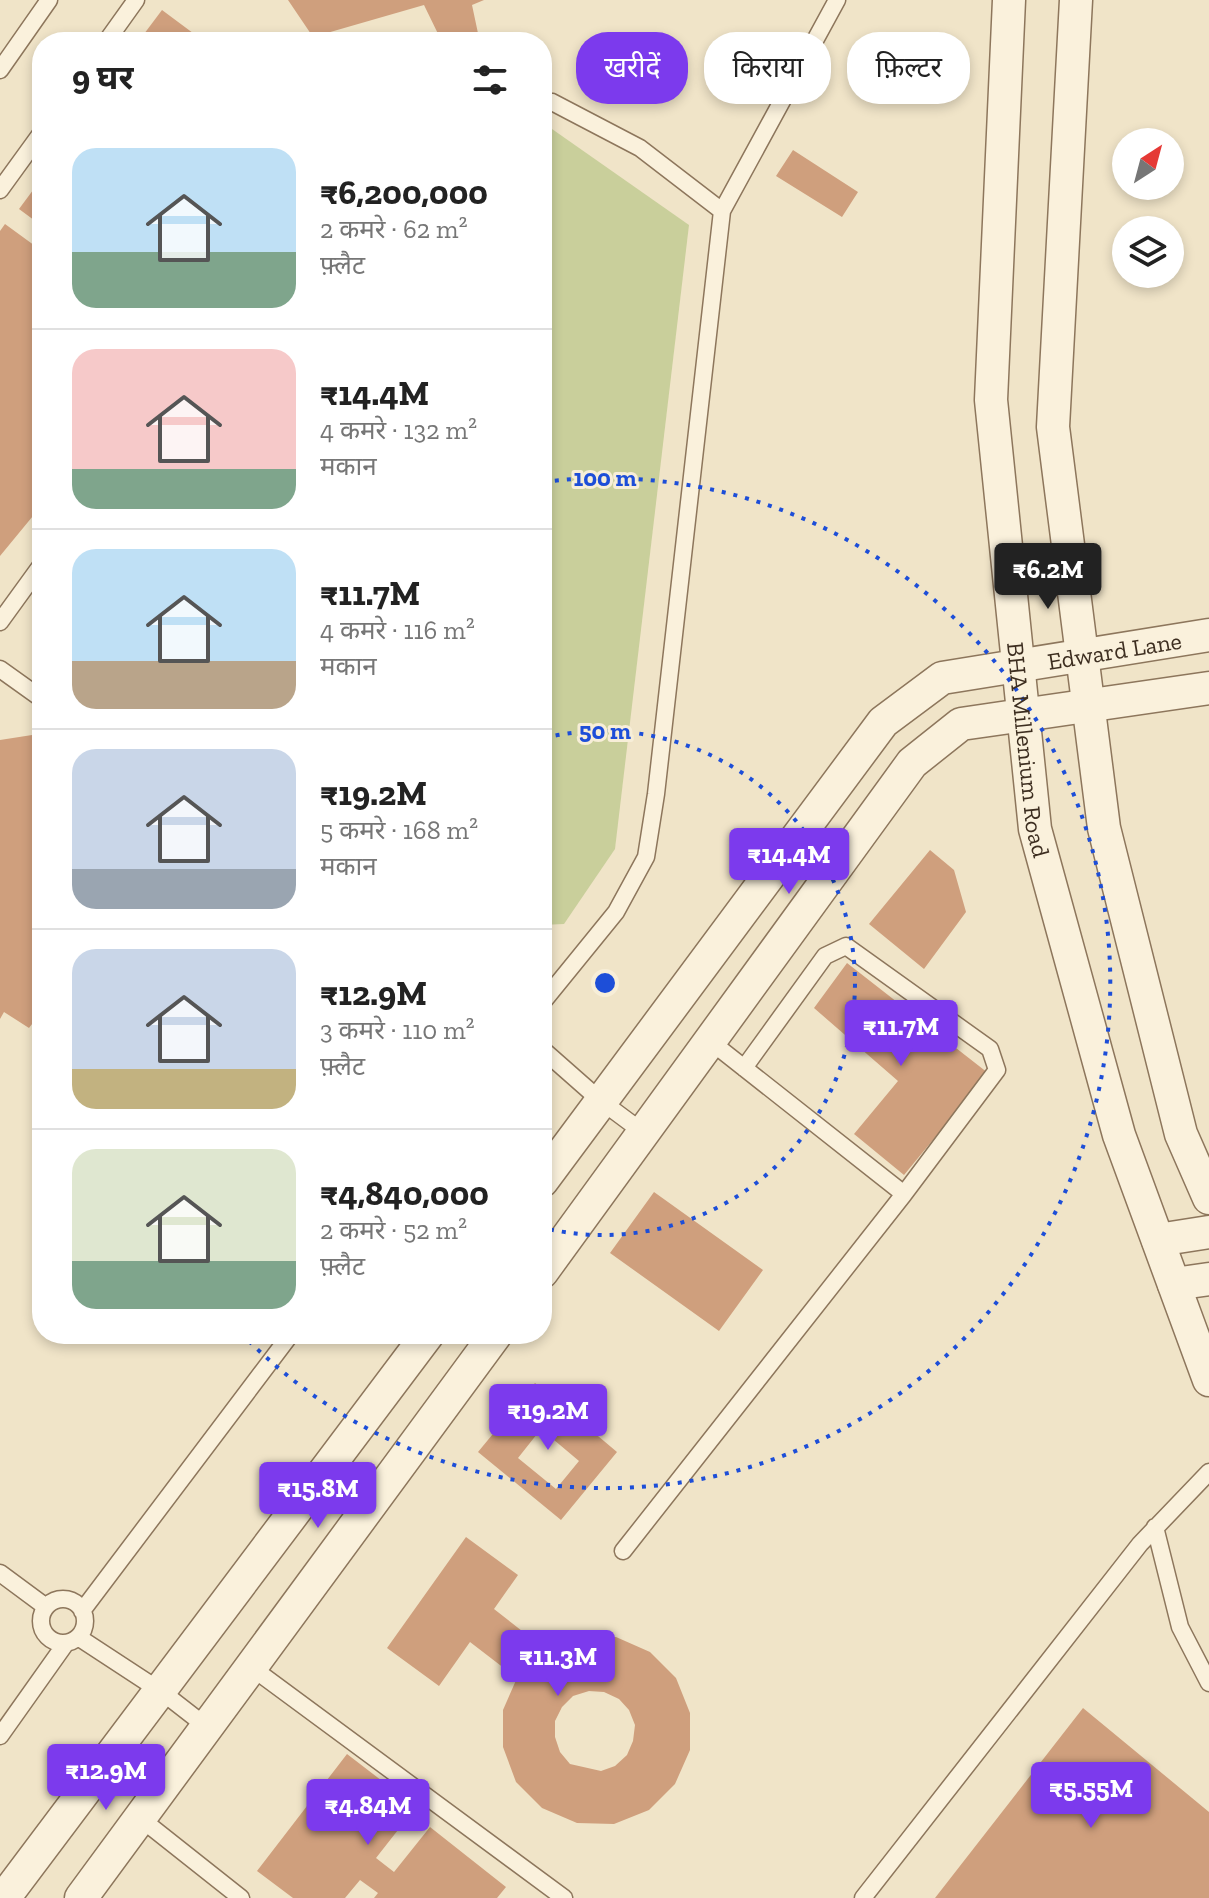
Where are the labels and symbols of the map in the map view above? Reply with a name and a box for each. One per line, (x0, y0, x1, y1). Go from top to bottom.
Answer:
north arrow (1112, 128, 1184, 200)
text: 100 m (574, 463, 636, 492)
pin: ₹6.2M (992, 543, 1104, 611)
street label: Edward Lane (1045, 625, 1184, 675)
street label: BHA Millenium Road (1001, 641, 1057, 860)
text: 50 m (579, 716, 631, 745)
pin: ₹14.4M (724, 828, 854, 896)
centre of rings (591, 969, 619, 997)
pin: ₹11.7M (836, 1000, 966, 1068)
pin: ₹19.2M (483, 1384, 613, 1452)
pin: ₹15.8M (253, 1462, 383, 1530)
pin: ₹11.3M (493, 1630, 623, 1698)
pin: ₹12.9M (41, 1744, 171, 1812)
pin: ₹5.55M (1026, 1762, 1156, 1830)
pin: ₹4.84M (303, 1779, 433, 1847)

